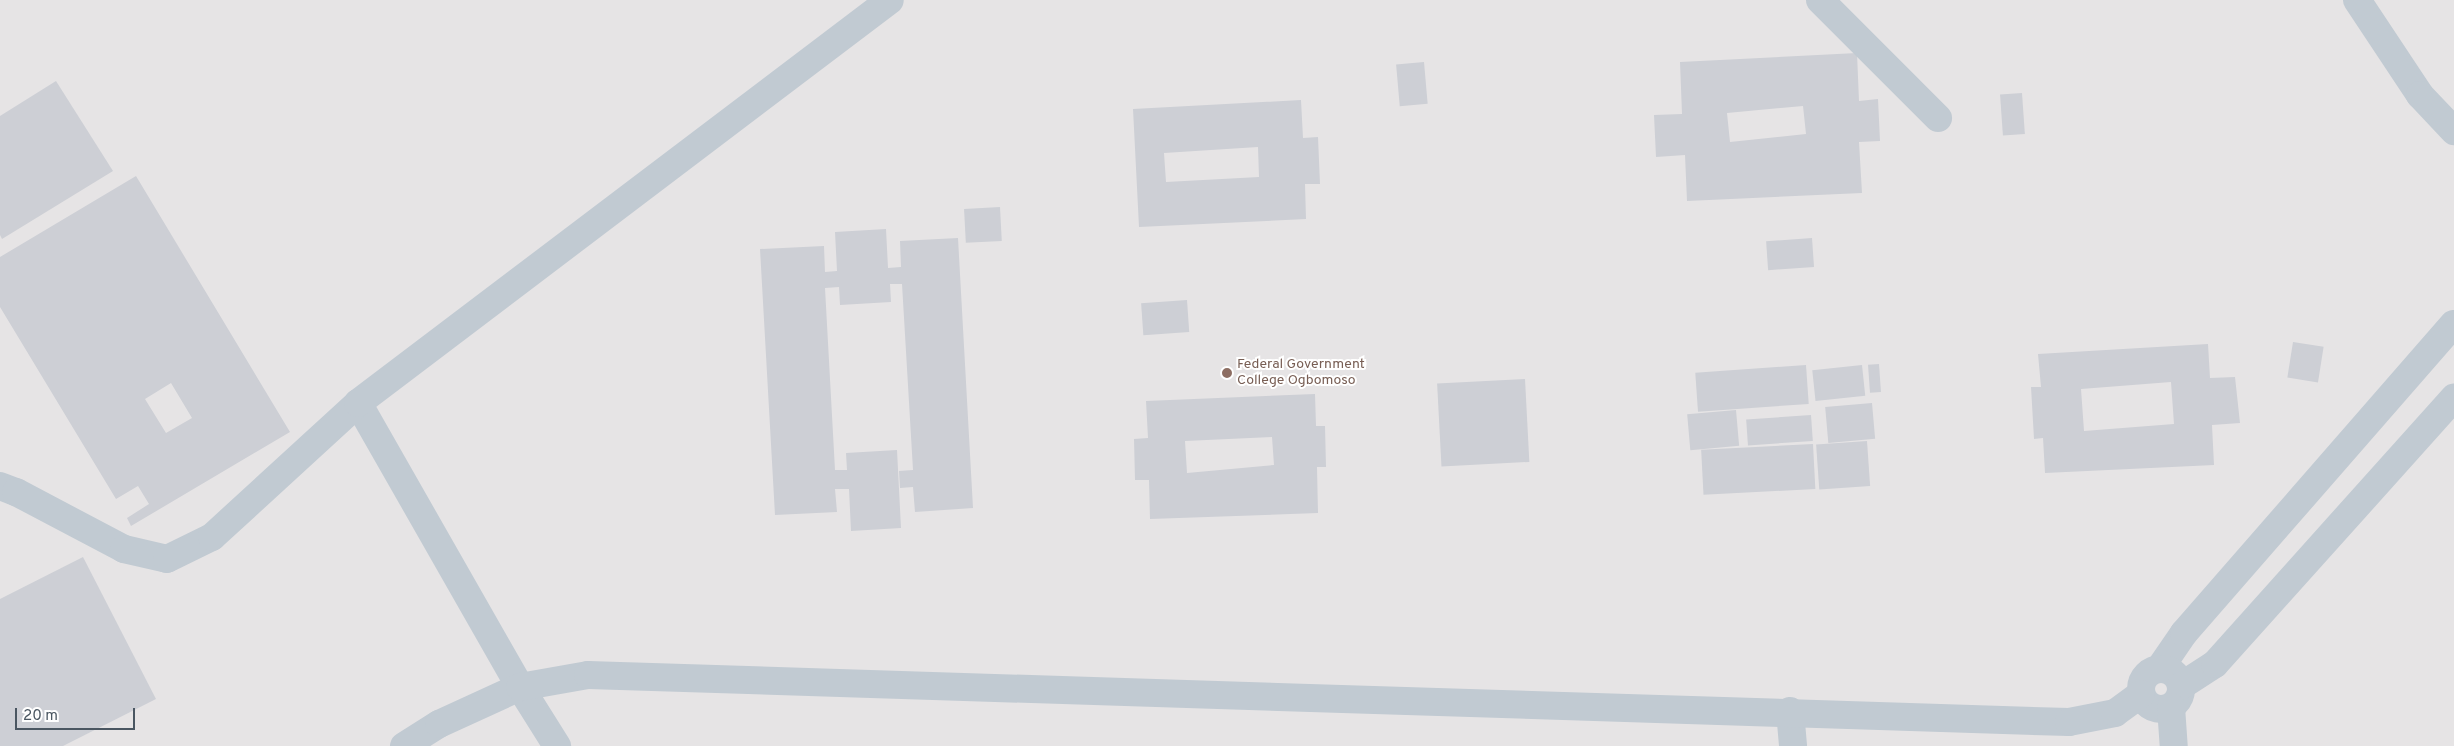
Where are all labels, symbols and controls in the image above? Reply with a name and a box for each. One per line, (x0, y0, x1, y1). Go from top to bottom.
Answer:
place label: Federal Government College Ogbomoso (1237, 357, 1365, 390)
marker: Federal Government College Ogbomoso (1221, 367, 1233, 379)
scale bar (18, 698, 138, 730)
text: 20 m (23, 707, 58, 726)

